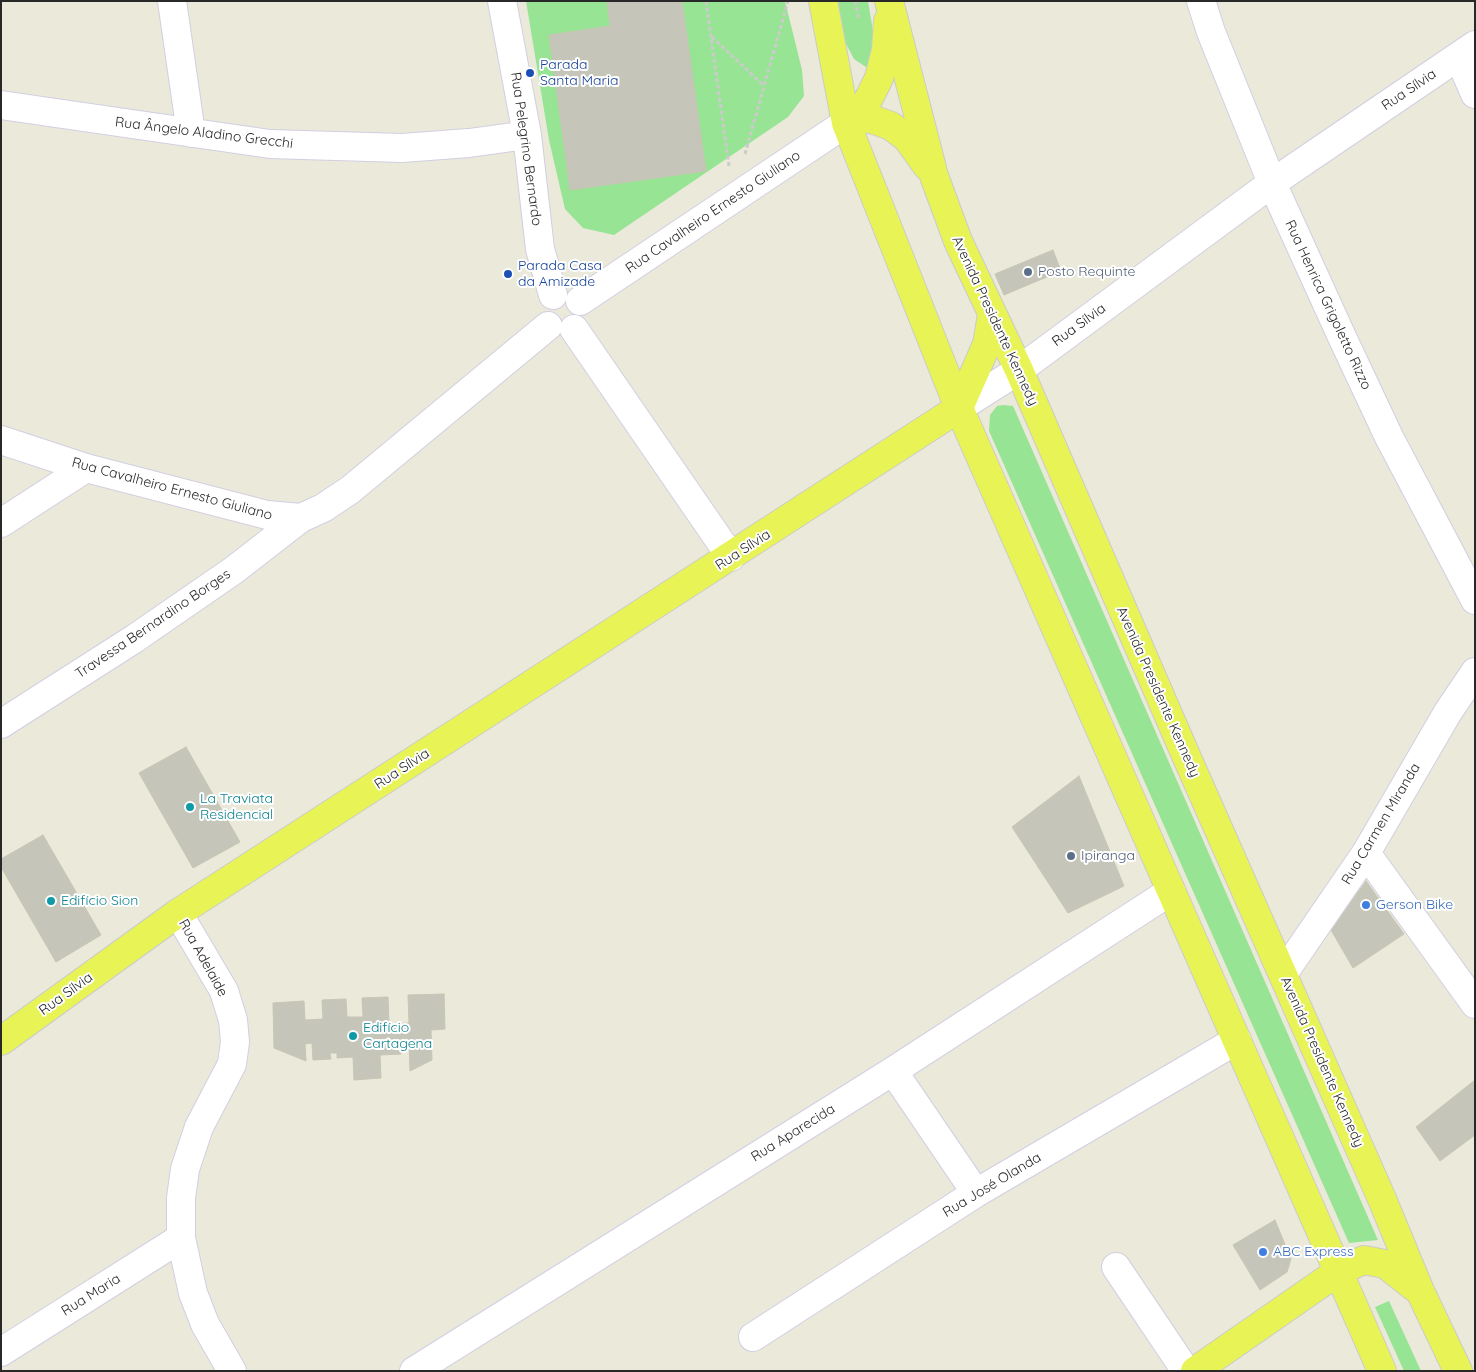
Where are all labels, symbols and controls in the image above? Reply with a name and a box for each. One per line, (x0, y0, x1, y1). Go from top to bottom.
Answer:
place label: Parada Santa Maria (540, 57, 618, 90)
street label: Rua Sílvia (1379, 66, 1439, 114)
marker: Parada Santa Maria (524, 67, 536, 79)
street label: Rua Pelegrino Bernardo (507, 71, 545, 227)
street label: Rua Ângelo Aladino Grecchi (114, 114, 294, 152)
street label: Rua Cavalheiro Ernesto Giuliano (622, 147, 804, 277)
street label: Rua Henrica Grigoletto Rizzo (1281, 217, 1375, 393)
street label: Avenida Presidente Kennedy (948, 234, 1042, 408)
place label: Parada Casa da Amizade (518, 258, 602, 290)
place label: Posto Requinte (1038, 264, 1136, 280)
marker: Posto Requinte (1022, 266, 1034, 278)
marker: Parada Casa da Amizade (502, 268, 514, 280)
street label: Rua Sílvia (1049, 300, 1109, 350)
street label: Rua Cavalheiro Ernesto Giuliano (70, 454, 274, 524)
street label: Rua Sílvia (712, 526, 774, 574)
street label: Travessa Bernardino Borges (72, 566, 234, 682)
street label: Avenida Presidente Kennedy (1113, 604, 1203, 780)
street label: Rua Sílvia (371, 745, 433, 793)
street label: Rua Carmen Miranda (1338, 760, 1424, 888)
place label: La Traviata Residencial (200, 791, 273, 824)
marker: La Traviata Residencial (184, 801, 196, 813)
place label: Ipiranga (1081, 848, 1135, 864)
marker: Ipiranga (1065, 850, 1077, 862)
place label: Edifício Sion (61, 893, 138, 909)
marker: Edifício Sion (45, 895, 57, 907)
place label: Gerson Bike (1376, 897, 1453, 913)
marker: Gerson Bike (1360, 899, 1372, 911)
street label: Rua Adelaide (175, 916, 231, 1000)
street label: Rua Sílvia (36, 969, 96, 1019)
street label: Avenida Presidente Kennedy (1277, 974, 1367, 1150)
place label: Edifício Cartagena (363, 1020, 432, 1052)
marker: Edifício Cartagena (347, 1030, 359, 1042)
street label: Rua Aparecida (748, 1101, 838, 1165)
street label: Rua José Olanda (940, 1149, 1044, 1221)
place label: ABC Express (1273, 1244, 1353, 1260)
marker: ABC Express (1257, 1246, 1269, 1258)
street label: Rua Maria (58, 1270, 124, 1320)

